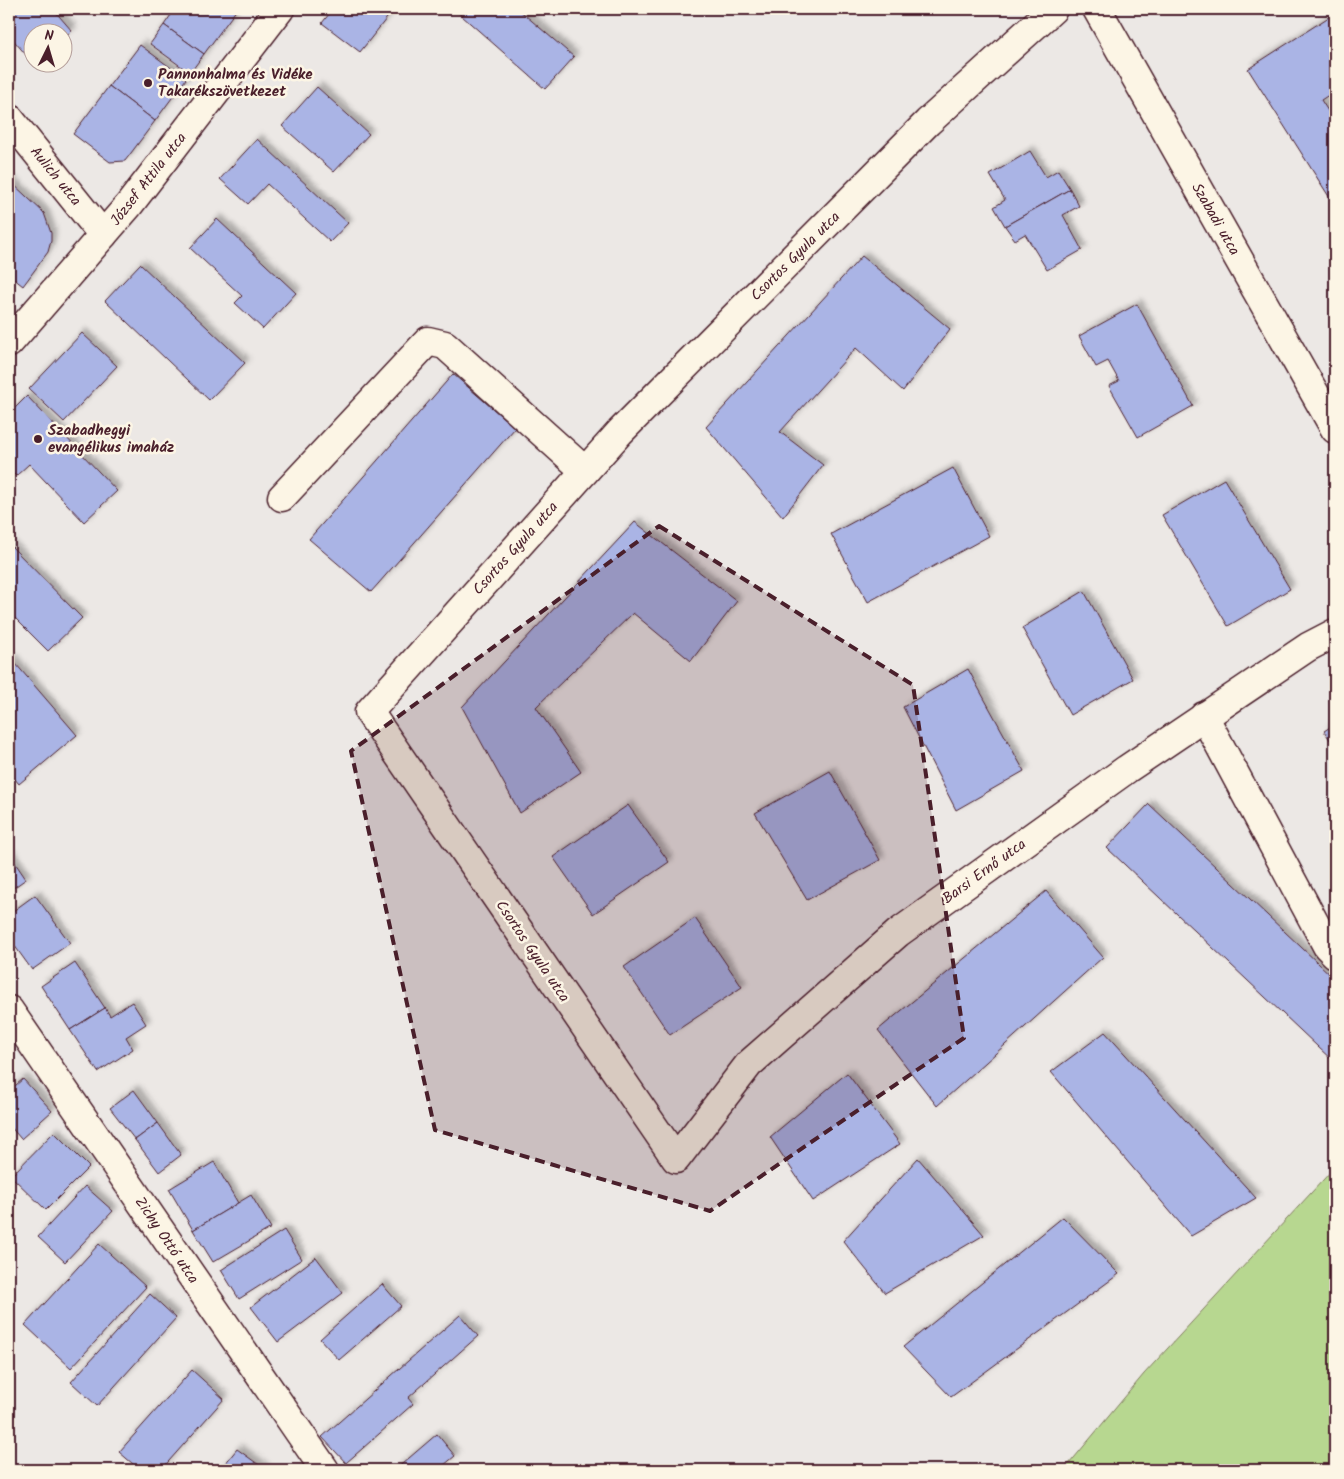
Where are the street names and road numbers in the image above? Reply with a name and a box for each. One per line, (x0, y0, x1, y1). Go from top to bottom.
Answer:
street label: József Attila utca (105, 128, 193, 232)
street label: Aulich utca (24, 141, 87, 212)
street label: Szabadi utca (1185, 179, 1246, 260)
street label: Csortos Gyula utca (745, 206, 846, 307)
street label: Csortos Gyula utca (467, 496, 564, 601)
street label: Barsi Ernő utca (938, 833, 1032, 911)
street label: Csortos Gyula utca (489, 896, 575, 1008)
street label: Zichy Ottó utca (128, 1192, 204, 1289)

